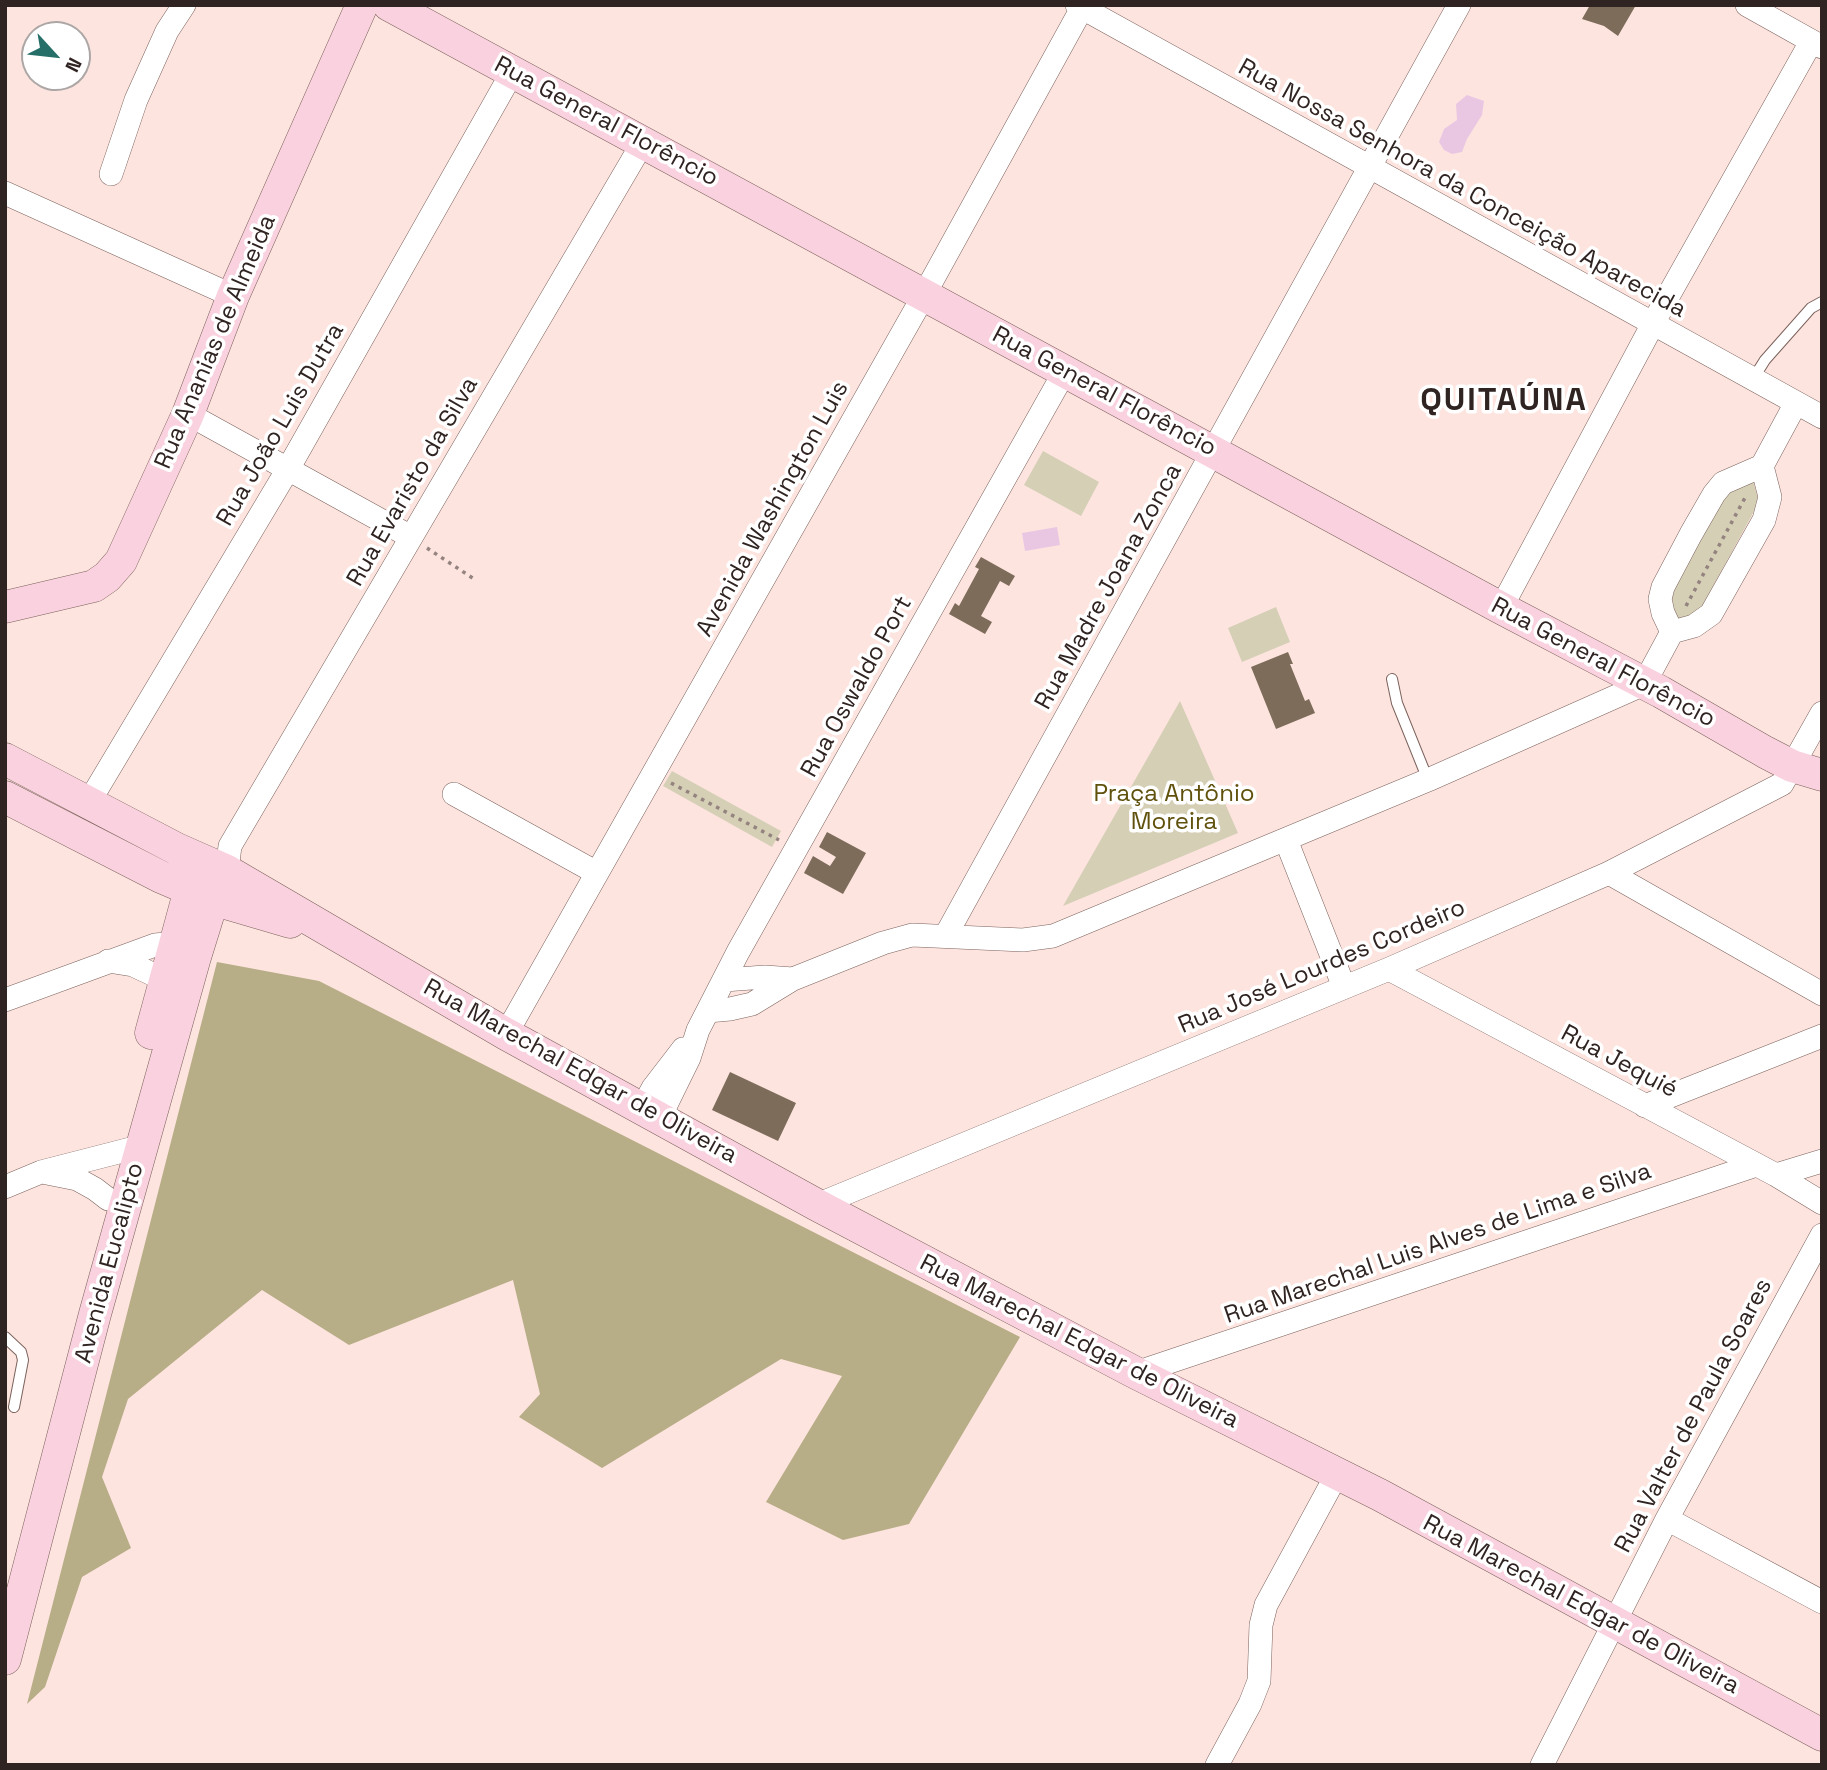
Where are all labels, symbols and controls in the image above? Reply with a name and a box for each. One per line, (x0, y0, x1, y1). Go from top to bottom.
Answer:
north arrow (21, 21, 91, 91)
street label: Rua General Florêncio (489, 51, 723, 193)
text: N (59, 53, 87, 76)
street label: Rua Nossa Senhora da Conceição Aparecida (1233, 53, 1691, 325)
street label: Rua Ananias de Almeida (149, 211, 283, 473)
street label: Rua João Luis Dutra (211, 319, 351, 531)
street label: Rua General Florêncio (987, 321, 1221, 463)
street label: Rua Evaristo da Silva (341, 372, 485, 592)
street label: Avenida Washington Luis (691, 376, 855, 642)
district label: QUITAÚNA (1421, 382, 1587, 420)
street label: Rua Madre Joana Zonca (1029, 459, 1189, 715)
street label: Rua Oswaldo Port (795, 592, 919, 782)
street label: Rua General Florêncio (1486, 592, 1720, 734)
park label: Praça Antônio Moreira (1093, 780, 1255, 836)
street label: Rua José Lourdes Cordeiro (1174, 893, 1470, 1041)
street label: Rua Marechal Edgar de Oliveira (418, 974, 742, 1170)
street label: Rua Jequié (1556, 1019, 1682, 1105)
street label: Rua Marechal Luis Alves de Lima e Silva (1221, 1157, 1655, 1331)
street label: Avenida Eucalipto (69, 1160, 151, 1366)
street label: Rua Marechal Edgar de Oliveira (915, 1249, 1243, 1435)
street label: Rua Valter de Paula Soares (1609, 1274, 1779, 1558)
street label: Rua Marechal Edgar de Oliveira (1418, 1509, 1744, 1701)

